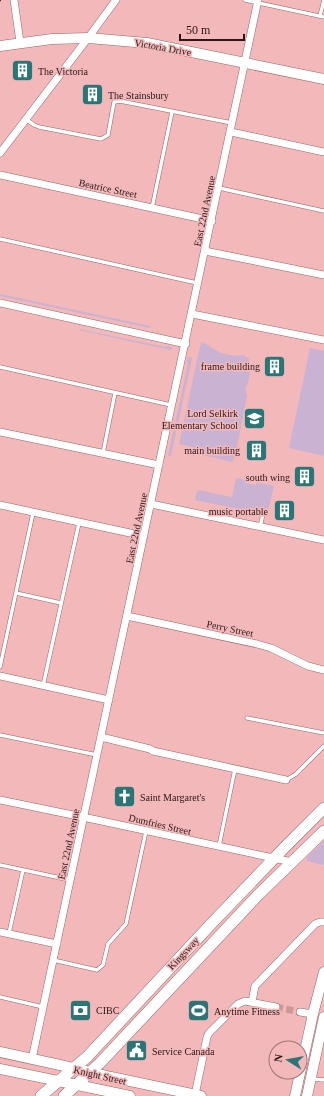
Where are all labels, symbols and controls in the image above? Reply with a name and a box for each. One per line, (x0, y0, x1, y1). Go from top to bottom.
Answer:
scale bar (180, 16, 244, 42)
text: 50 m (186, 23, 211, 37)
street label: Victoria Drive (134, 37, 193, 58)
building icon: The Victoria (9, 58, 35, 84)
place label: The Victoria (38, 66, 89, 77)
building icon: The Stainsbury (80, 82, 106, 108)
place label: The Stainsbury (108, 90, 169, 101)
street label: East 22nd Avenue (192, 174, 217, 247)
street label: Beatrice Street (78, 177, 138, 200)
building icon: frame building (262, 353, 288, 379)
place label: frame building (201, 361, 260, 372)
school or university icon: Lord Selkirk Elementary School (241, 406, 267, 432)
place label: Lord Selkirk Elementary School (162, 408, 238, 431)
building icon: main building (243, 437, 269, 463)
place label: main building (184, 445, 240, 456)
building icon: south wing (292, 464, 318, 490)
place label: south wing (246, 472, 290, 483)
street label: East 22nd Avenue (124, 491, 149, 564)
building icon: music portable (271, 498, 297, 524)
place label: music portable (209, 506, 269, 517)
street label: Perry Street (206, 618, 254, 639)
church icon: Saint Margaret's (111, 784, 137, 810)
place label: Saint Margaret's (140, 792, 205, 803)
street label: East 22nd Avenue (56, 807, 81, 880)
street label: Dumfries Street (128, 812, 192, 837)
street label: Kingsway (166, 935, 201, 972)
bank icon: CIBC (67, 997, 93, 1023)
sports icon: Anytime Fitness (186, 998, 212, 1024)
place label: CIBC (96, 1005, 120, 1016)
place label: Anytime Fitness (214, 1006, 280, 1017)
public building icon: Service Canada (124, 1038, 150, 1064)
north arrow (268, 1040, 308, 1080)
place label: Service Canada (152, 1046, 215, 1057)
text: N (272, 1053, 285, 1063)
street label: Knight Street (73, 1064, 127, 1087)

